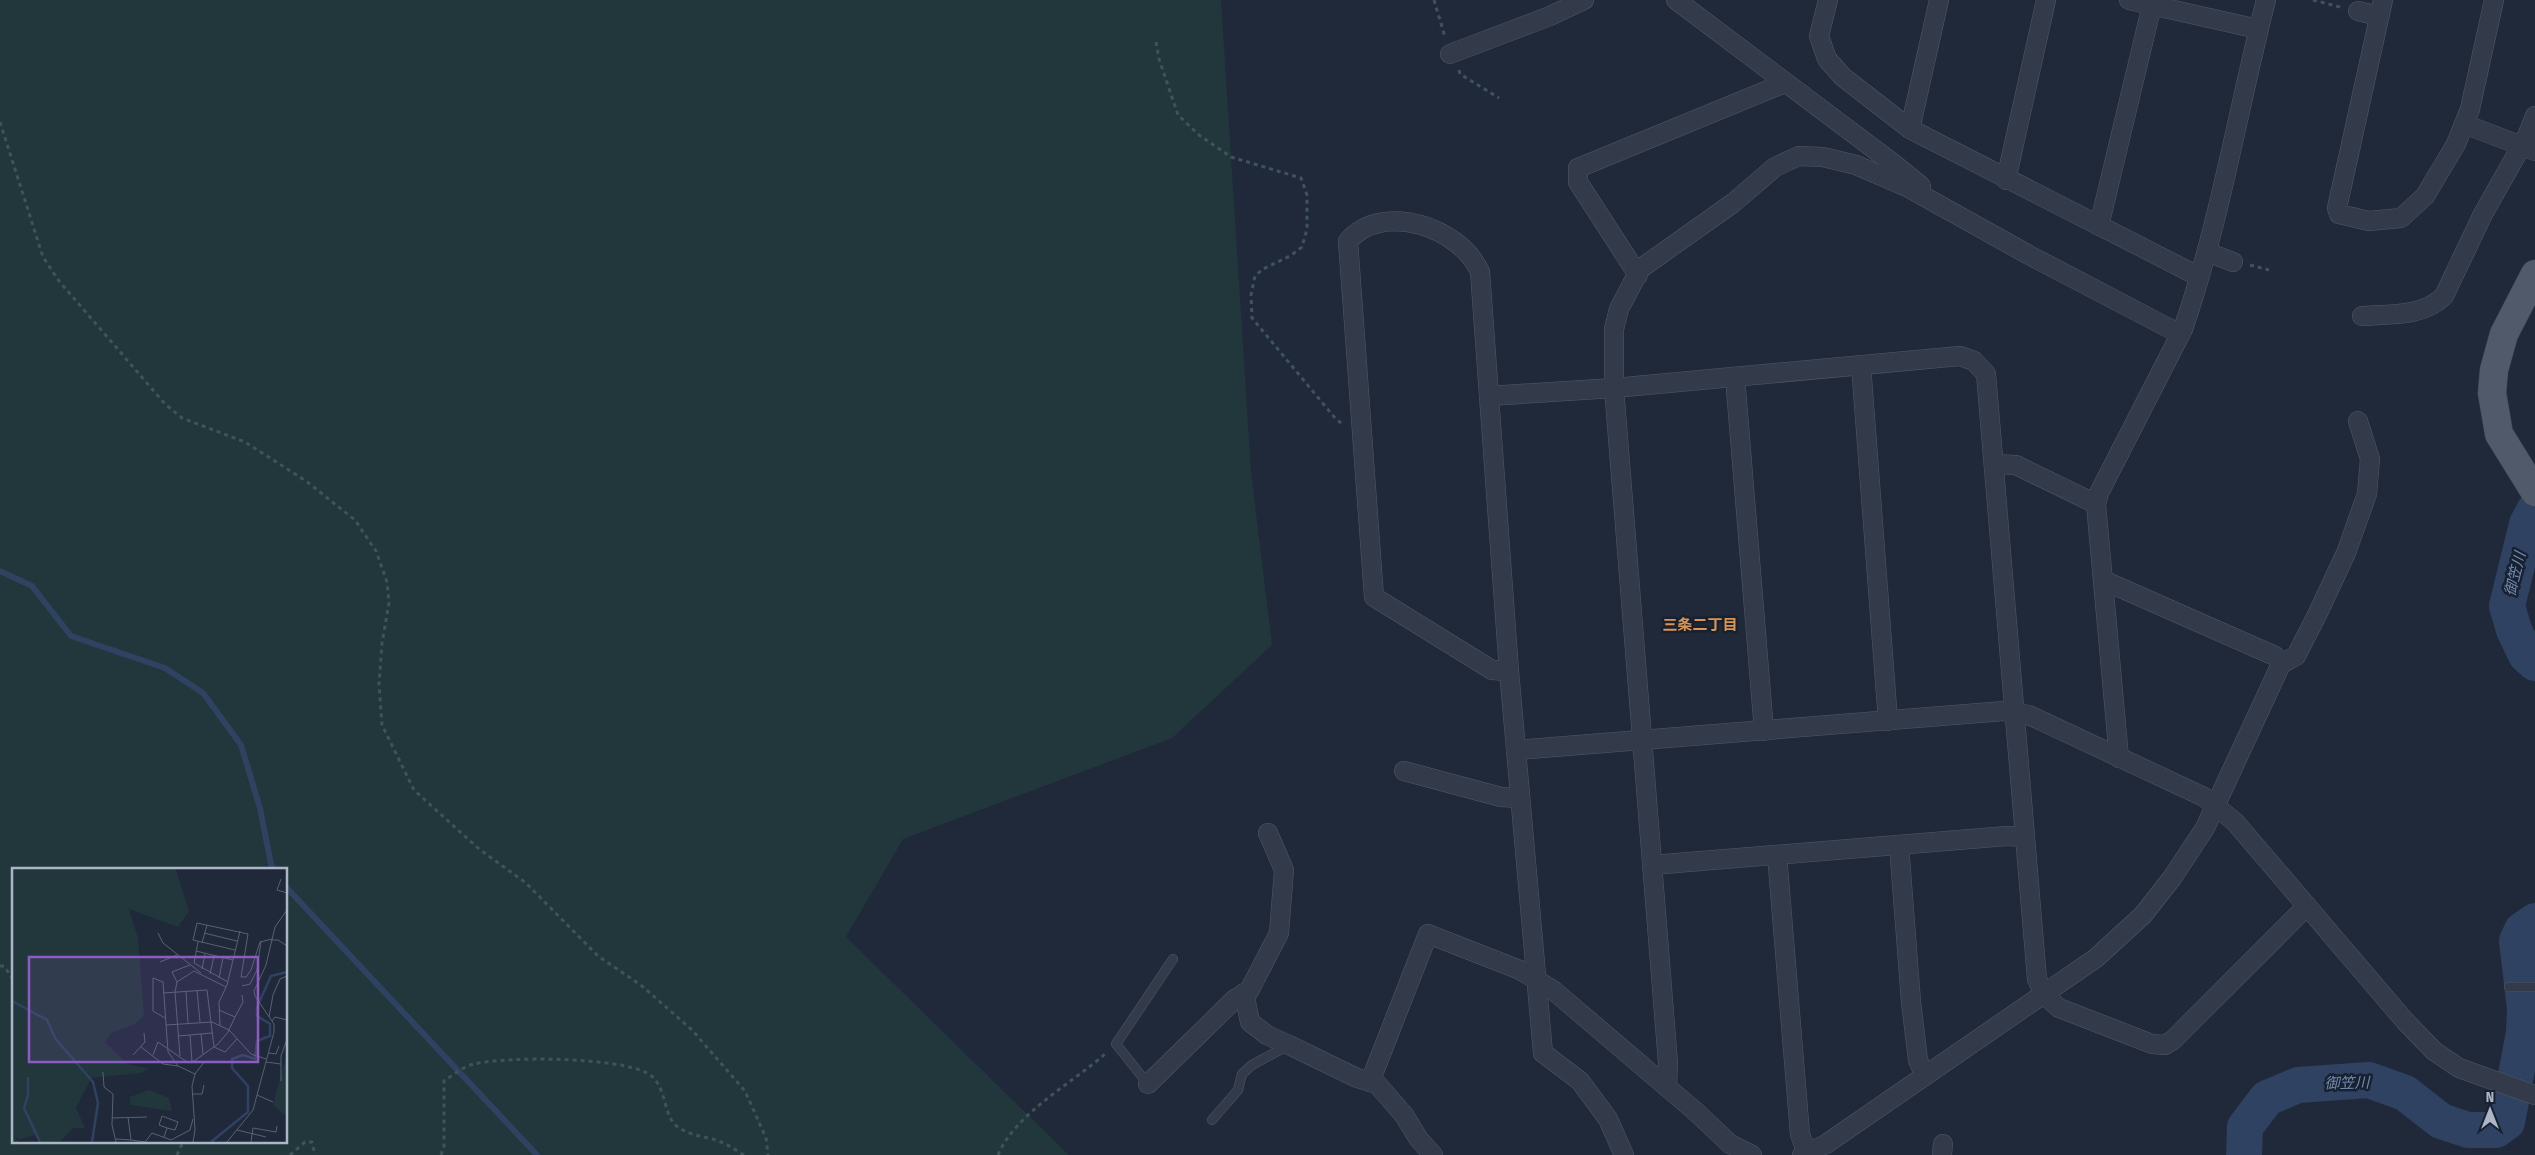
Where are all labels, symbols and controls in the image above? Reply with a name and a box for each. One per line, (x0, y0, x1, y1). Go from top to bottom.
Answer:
water label: 御笠川 (2501, 548, 2530, 598)
district label: 三条二丁目 (1662, 616, 1738, 634)
inset map (12, 868, 288, 1142)
water label: 御笠川 (2324, 1074, 2372, 1092)
north arrow (2465, 1085, 2515, 1135)
text: N (2486, 1089, 2494, 1106)

